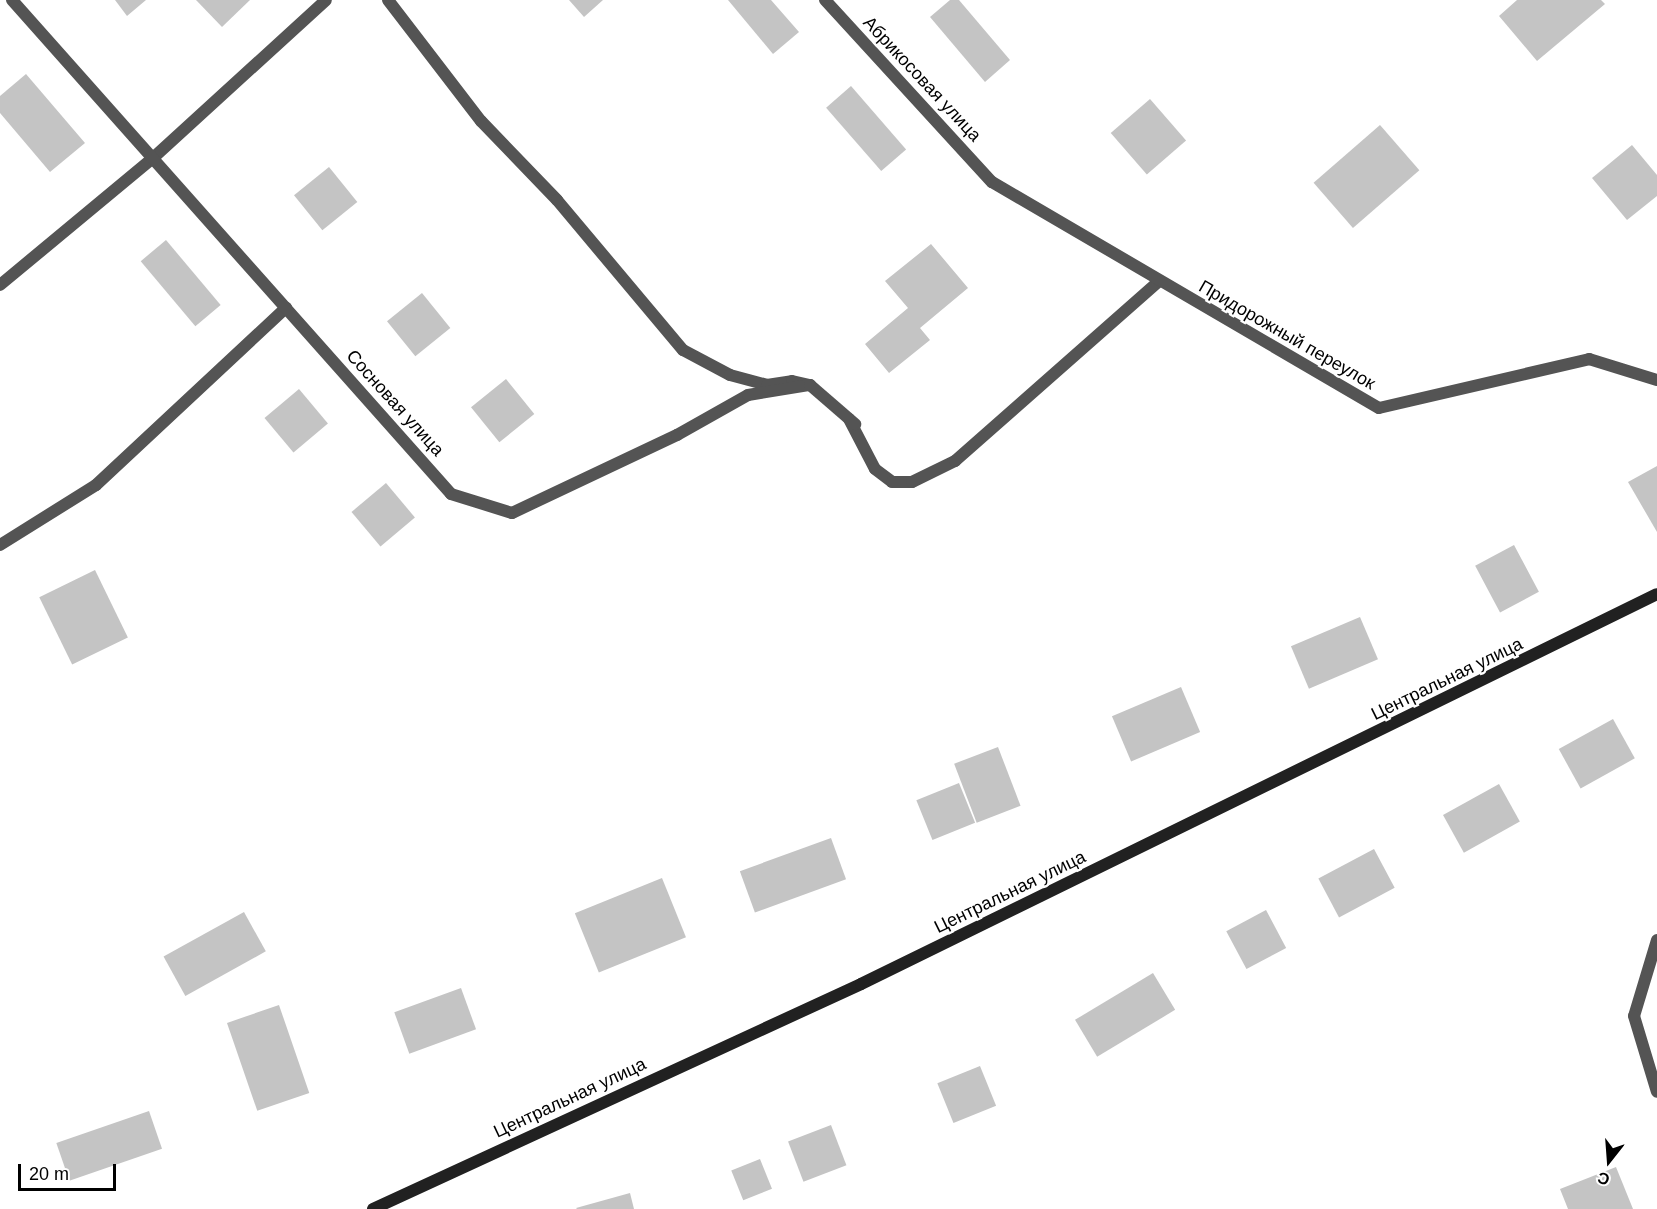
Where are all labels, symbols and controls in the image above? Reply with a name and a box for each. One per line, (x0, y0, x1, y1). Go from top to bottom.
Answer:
street label: Абрикосовая улица (858, 12, 986, 146)
street label: Придорожный переулок (1195, 276, 1379, 394)
street label: Сосновая улица (342, 345, 448, 461)
street label: Центральная улица (1368, 633, 1526, 725)
street label: Центральная улица (931, 846, 1089, 938)
street label: Центральная улица (490, 1053, 650, 1143)
north arrow (1579, 1131, 1639, 1191)
scale bar (21, 1152, 118, 1190)
text: 20 m (29, 1164, 69, 1184)
text: С (1596, 1169, 1612, 1189)

